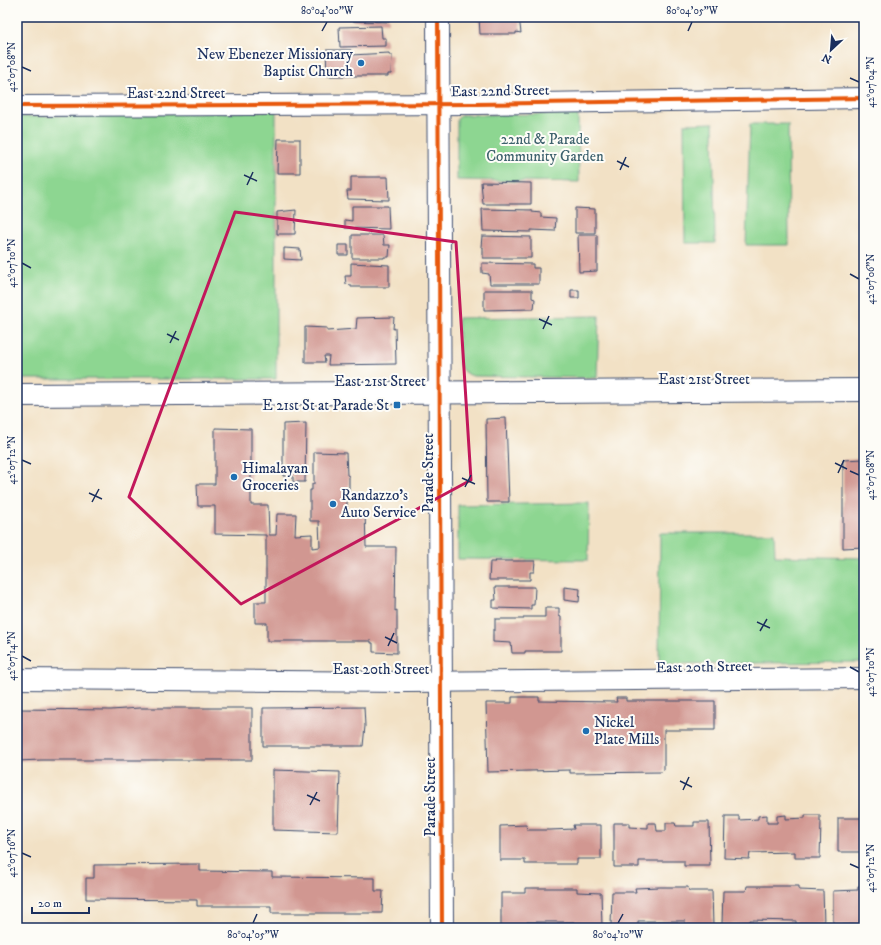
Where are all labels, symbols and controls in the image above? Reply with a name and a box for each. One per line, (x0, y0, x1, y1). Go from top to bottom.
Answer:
text: 80°04'00"W (301, 5, 354, 17)
text: 80°04'05"W (666, 5, 719, 17)
north arrow (811, 30, 851, 70)
text: 42°07'08"N (6, 42, 18, 92)
place label: New Ebenezer Missionary Baptist Church (197, 45, 354, 81)
text: N (820, 50, 834, 66)
text: 42°07'04"N (865, 56, 877, 108)
marker: New Ebenezer Missionary Baptist Church (356, 58, 366, 68)
street label: East 22nd Street (450, 81, 550, 101)
street label: East 22nd Street (127, 84, 226, 103)
park label: 22nd & Parade Community Garden (486, 130, 604, 166)
text: 42°07'10"N (6, 238, 18, 288)
text: 42°07'06"N (865, 254, 877, 304)
street label: East 21st Street (658, 370, 750, 389)
street label: East 21st Street (334, 372, 426, 391)
place label: E 21st St at Parade St (262, 396, 389, 415)
marker: E 21st St at Parade St (392, 400, 402, 410)
street label: Parade Street (419, 433, 438, 513)
text: 42°07'12"N (6, 436, 18, 484)
text: 42°07'08"N (865, 450, 877, 500)
place label: Himalayan Groceries (242, 459, 308, 495)
marker: Himalayan Groceries (229, 472, 239, 482)
place label: Randazzo's Auto Service (341, 486, 416, 522)
marker: Randazzo's Auto Service (328, 499, 338, 509)
text: 42°07'14"N (6, 631, 18, 681)
text: 42°07'10"N (865, 647, 877, 697)
street label: East 20th Street (655, 657, 753, 677)
street label: East 20th Street (333, 660, 430, 679)
place label: Nickel Plate Mills (594, 713, 659, 749)
marker: Nickel Plate Mills (581, 726, 591, 736)
street label: Parade Street (421, 757, 440, 837)
text: 42°07'16"N (6, 828, 18, 878)
text: 42°07'12"N (865, 844, 877, 892)
scale bar (32, 889, 89, 915)
text: 20 m (38, 896, 62, 911)
text: 80°04'05"W (227, 929, 280, 941)
text: 80°04'10"W (593, 929, 644, 941)

